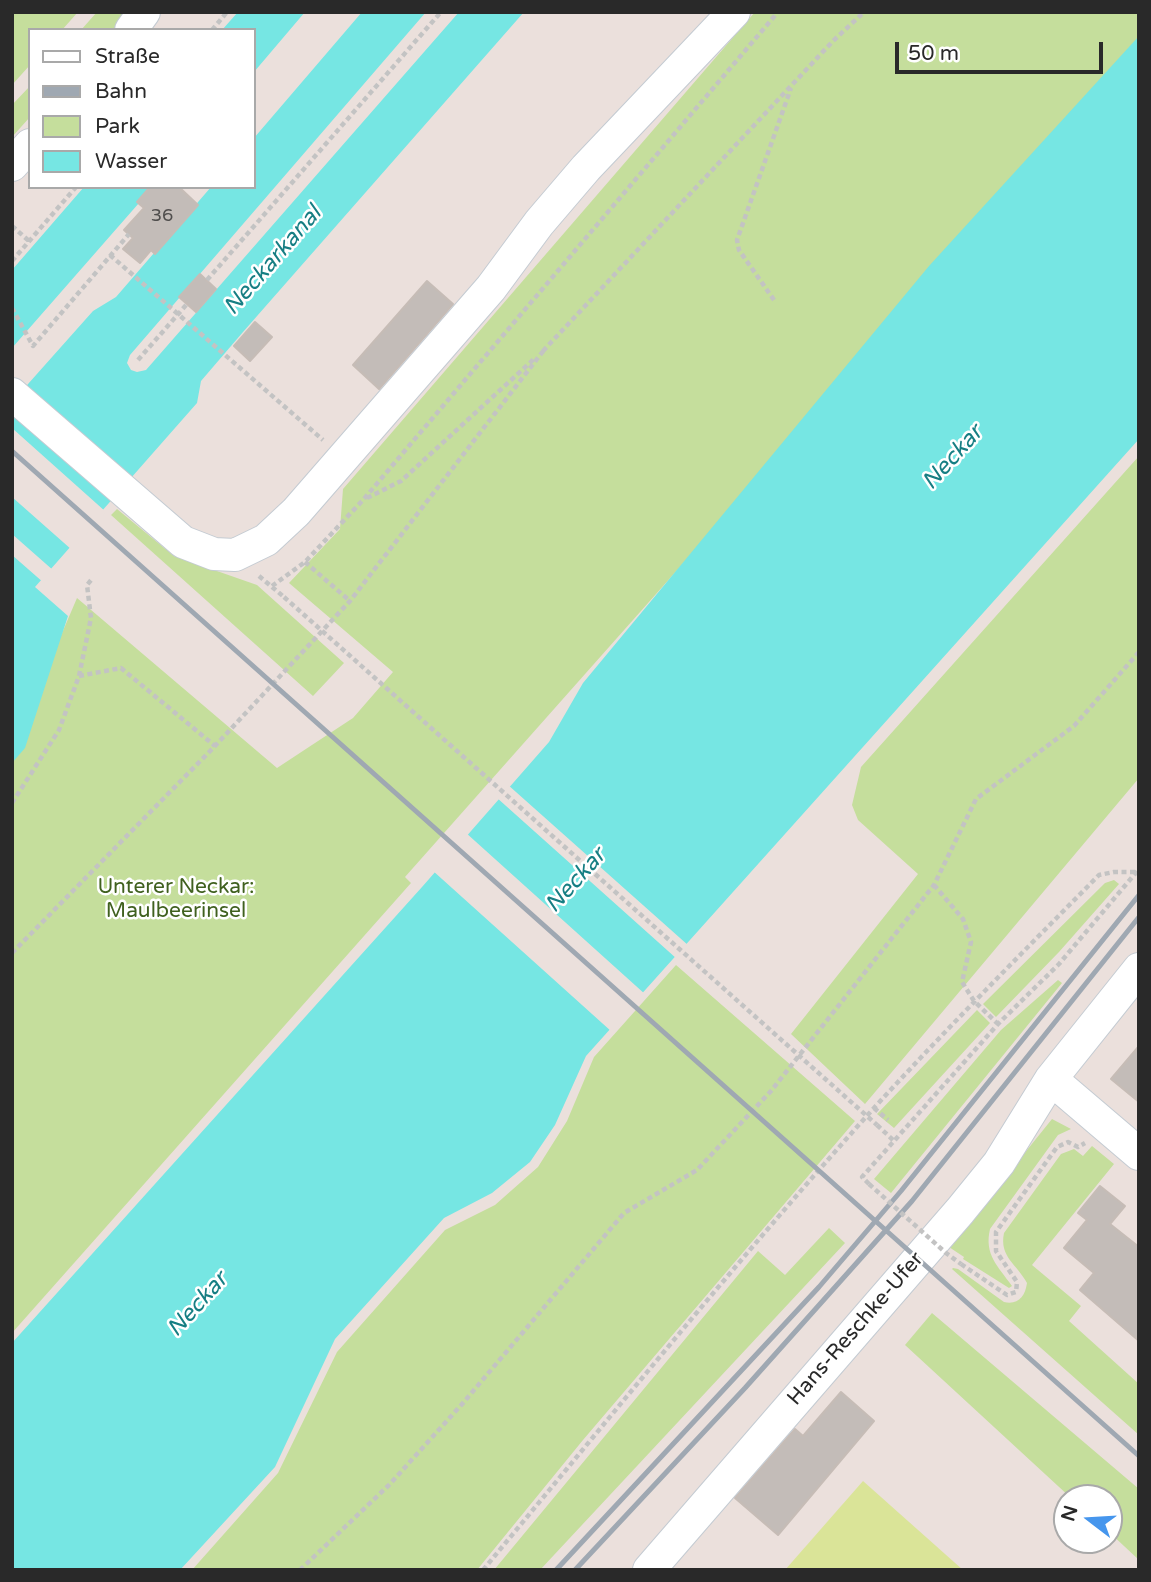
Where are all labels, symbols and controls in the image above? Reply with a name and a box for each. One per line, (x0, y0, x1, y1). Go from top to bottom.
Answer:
legend (28, 28, 256, 189)
scale bar (899, 28, 1107, 72)
text: 50 m (908, 41, 959, 66)
text: Straße (95, 44, 160, 69)
text: Bahn (95, 79, 147, 104)
text: Park (95, 114, 140, 139)
text: Wasser (95, 149, 167, 174)
water label: Neckarkanal (218, 201, 328, 321)
house number: 36 (151, 205, 173, 227)
water label: Neckar (917, 420, 989, 496)
water label: Neckar (540, 843, 612, 919)
park label: Unterer Neckar: Maulbeerinsel (97, 874, 255, 924)
street label: Hans-Reschke-Ufer (783, 1247, 929, 1411)
water label: Neckar (162, 1267, 234, 1343)
north arrow (1053, 1484, 1123, 1554)
text: N (1057, 1503, 1083, 1524)

